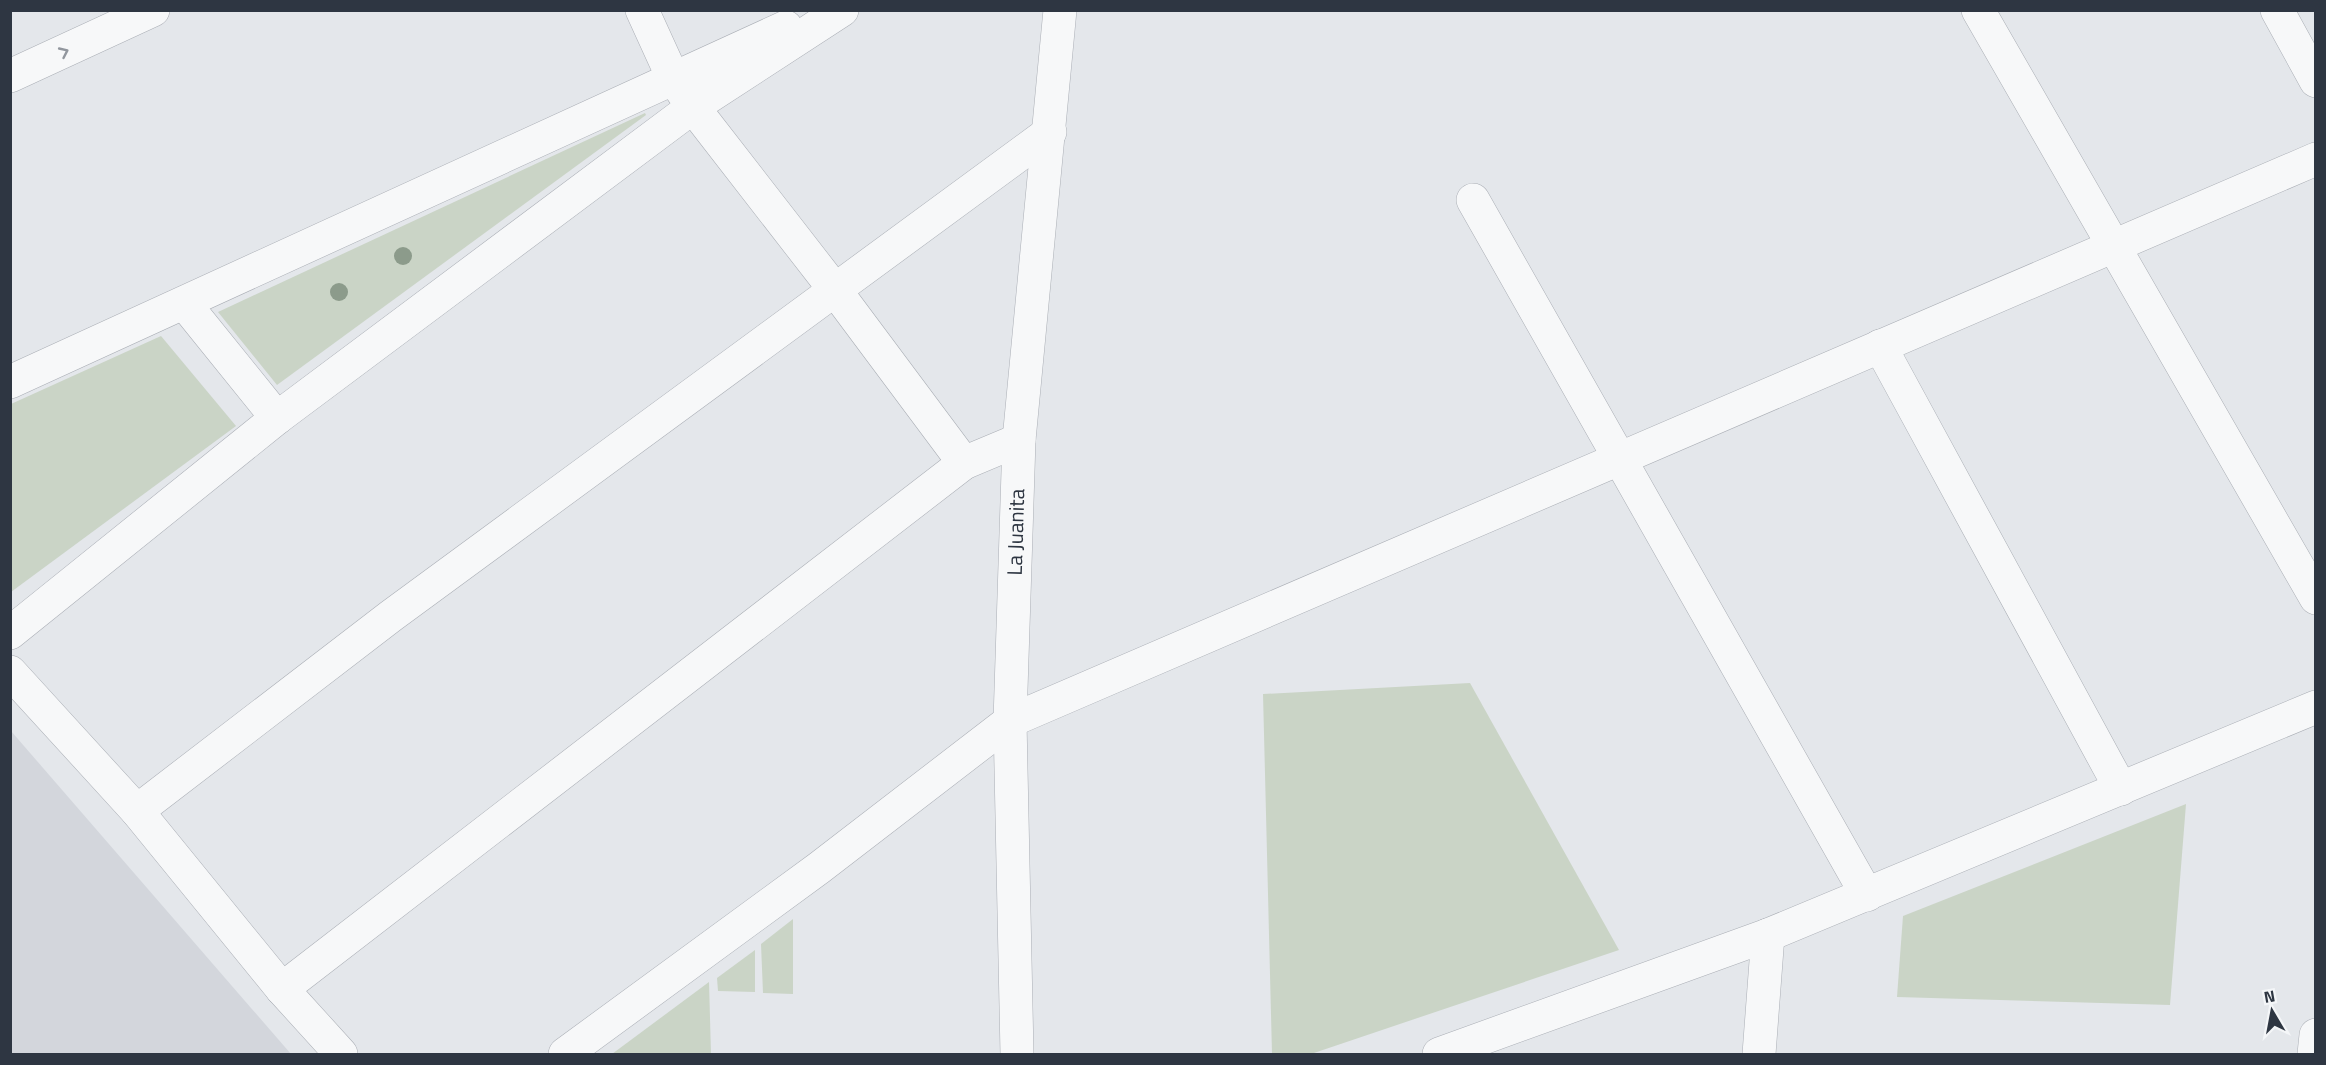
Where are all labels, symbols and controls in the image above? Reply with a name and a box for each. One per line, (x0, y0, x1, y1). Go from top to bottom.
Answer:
one-way arrow (57, 47, 68, 59)
street label: La Juanita (998, 488, 1032, 576)
north arrow (2242, 981, 2302, 1041)
text: N (2262, 983, 2277, 1009)

